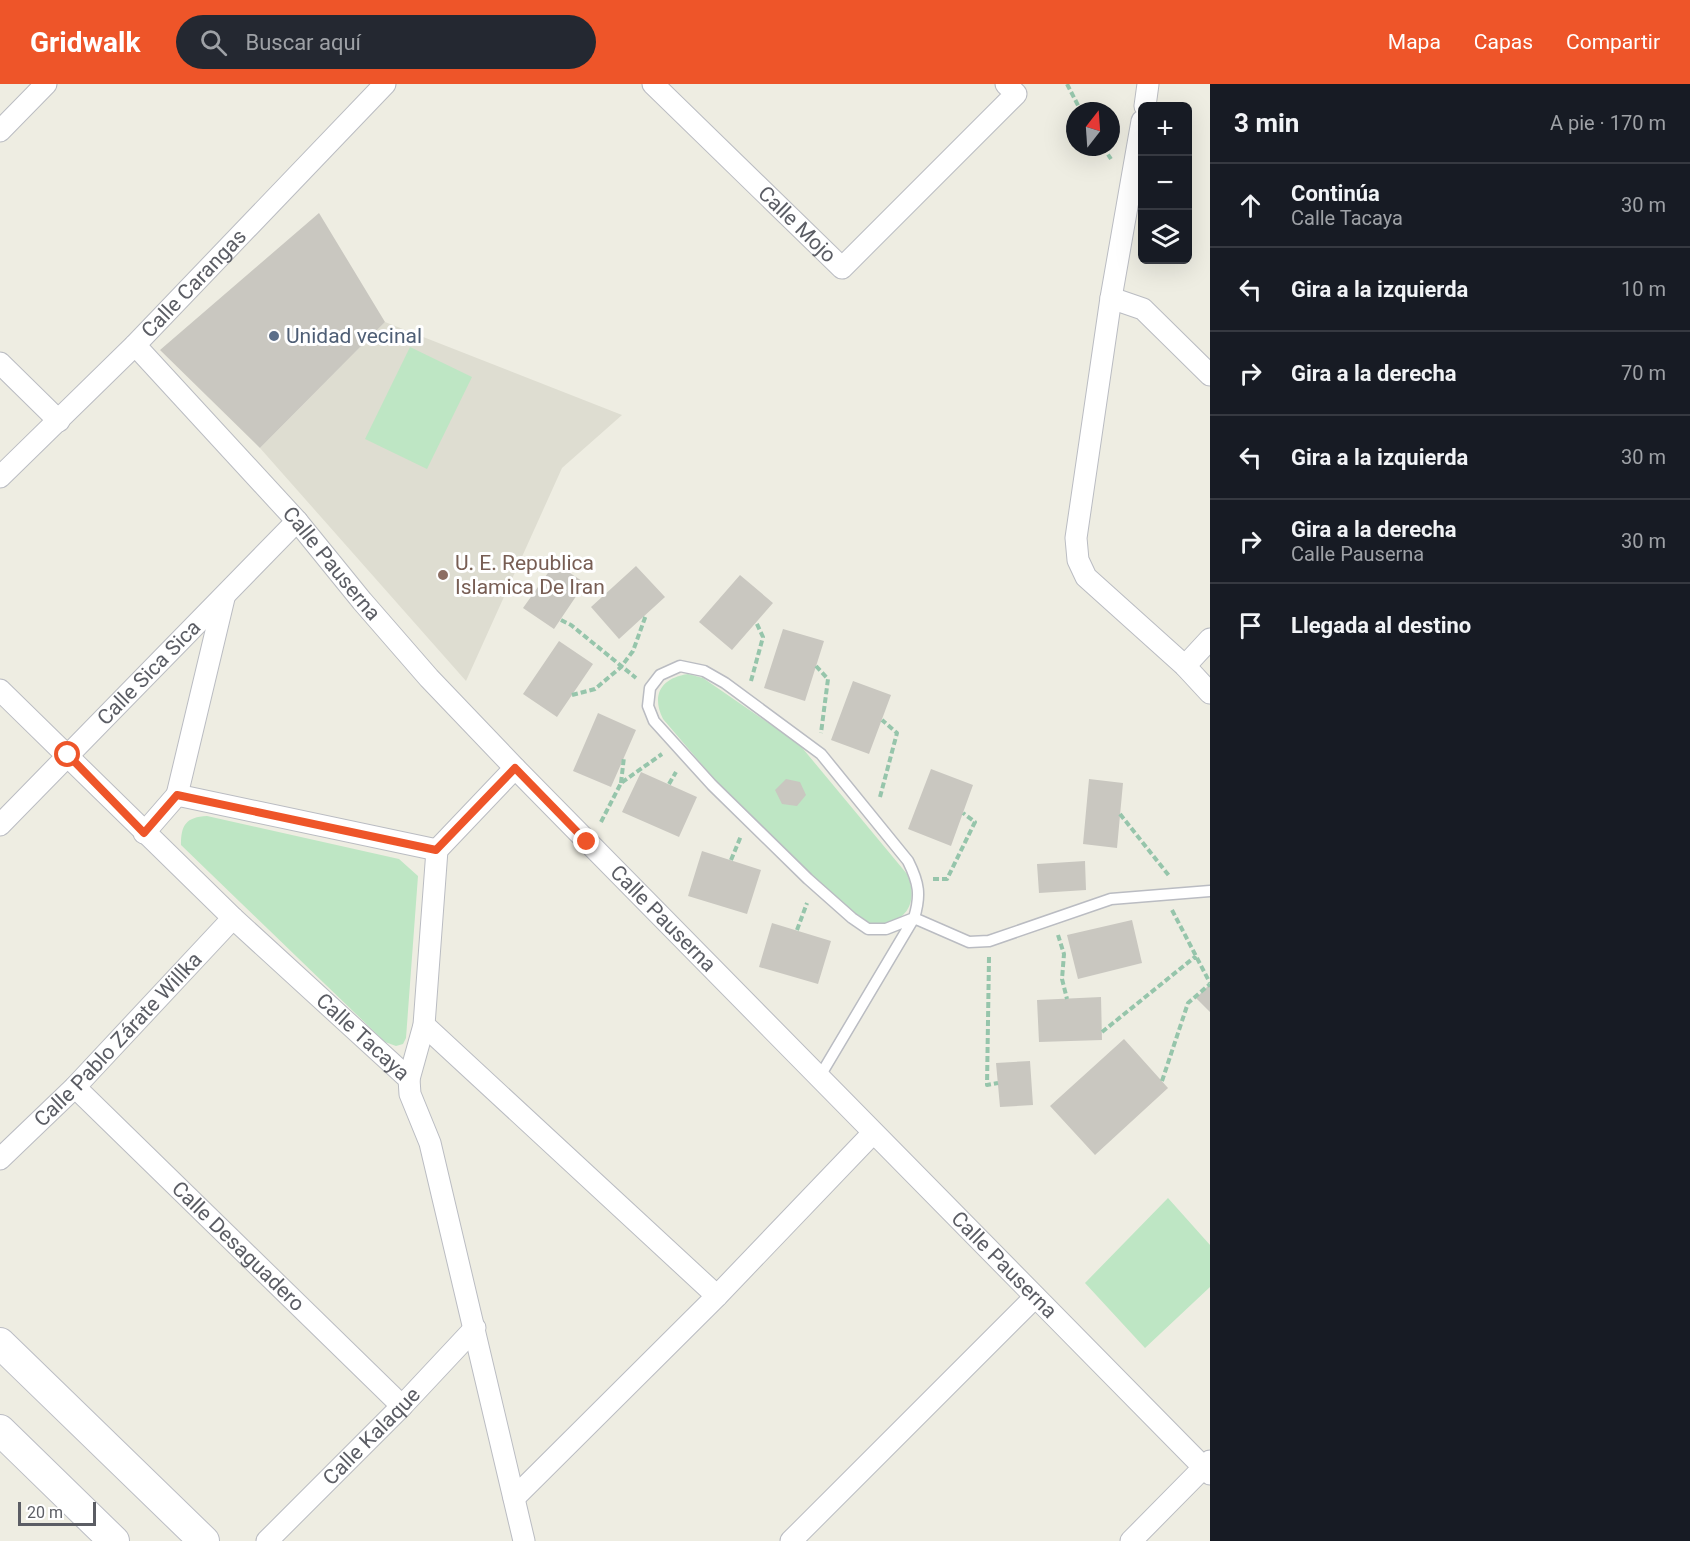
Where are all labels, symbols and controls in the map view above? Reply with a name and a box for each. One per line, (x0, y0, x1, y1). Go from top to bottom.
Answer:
search box (176, 15, 596, 69)
text: Gridwalk (30, 26, 140, 59)
icon: search (197, 26, 230, 59)
text: Buscar aquí (245, 30, 361, 55)
text: Mapa (1388, 30, 1441, 54)
text: Capas (1474, 30, 1533, 54)
text: Compartir (1566, 30, 1660, 54)
north arrow (1066, 102, 1120, 156)
map controls (1138, 102, 1192, 264)
button: + (1138, 102, 1192, 156)
text: 3 min (1234, 108, 1299, 138)
text: A pie · 170 m (1550, 111, 1666, 135)
button: − (1138, 156, 1192, 210)
street label: Calle Mojo (753, 181, 841, 267)
text: Continúa (1291, 181, 1380, 206)
icon: ahead (1234, 189, 1267, 222)
text: 30 m (1621, 193, 1666, 217)
text: Calle Tacaya (1291, 206, 1403, 230)
button: layers (1138, 210, 1192, 264)
street label: Calle Carangas (137, 224, 251, 343)
icon: left (1234, 273, 1267, 306)
text: Gira a la izquierda (1291, 277, 1468, 302)
text: 10 m (1621, 277, 1666, 301)
place label: Unidad vecinal (286, 324, 422, 348)
marker: Unidad vecinal (267, 329, 281, 343)
icon: right (1234, 357, 1267, 390)
text: Gira a la derecha (1291, 361, 1457, 386)
text: 70 m (1621, 361, 1666, 385)
icon: left (1234, 441, 1267, 474)
text: Gira a la izquierda (1291, 445, 1468, 470)
text: 30 m (1621, 445, 1666, 469)
street label: Calle Pauserna (278, 502, 385, 625)
text: Gira a la derecha (1291, 517, 1457, 542)
icon: right (1234, 525, 1267, 558)
text: 30 m (1621, 529, 1666, 553)
text: Calle Pauserna (1291, 542, 1424, 566)
place label: U. E. Republica Islamica De Iran (455, 551, 605, 599)
marker: U. E. Republica Islamica De Iran (436, 568, 450, 582)
icon: arrive (1234, 609, 1267, 642)
text: Llegada al destino (1291, 613, 1471, 638)
street label: Calle Sica Sica (92, 615, 205, 730)
route start (54, 741, 80, 767)
route end (573, 828, 599, 854)
street label: Calle Pauserna (605, 860, 721, 977)
street label: Calle Pablo Zárate Willka (29, 947, 207, 1132)
street label: Calle Tacaya (311, 988, 414, 1085)
street label: Calle Desaguadero (167, 1176, 309, 1316)
street label: Calle Pauserna (946, 1207, 1062, 1323)
street label: Calle Kalaque (318, 1383, 425, 1490)
scale bar (18, 1499, 96, 1526)
text: 20 m (27, 1503, 63, 1522)

